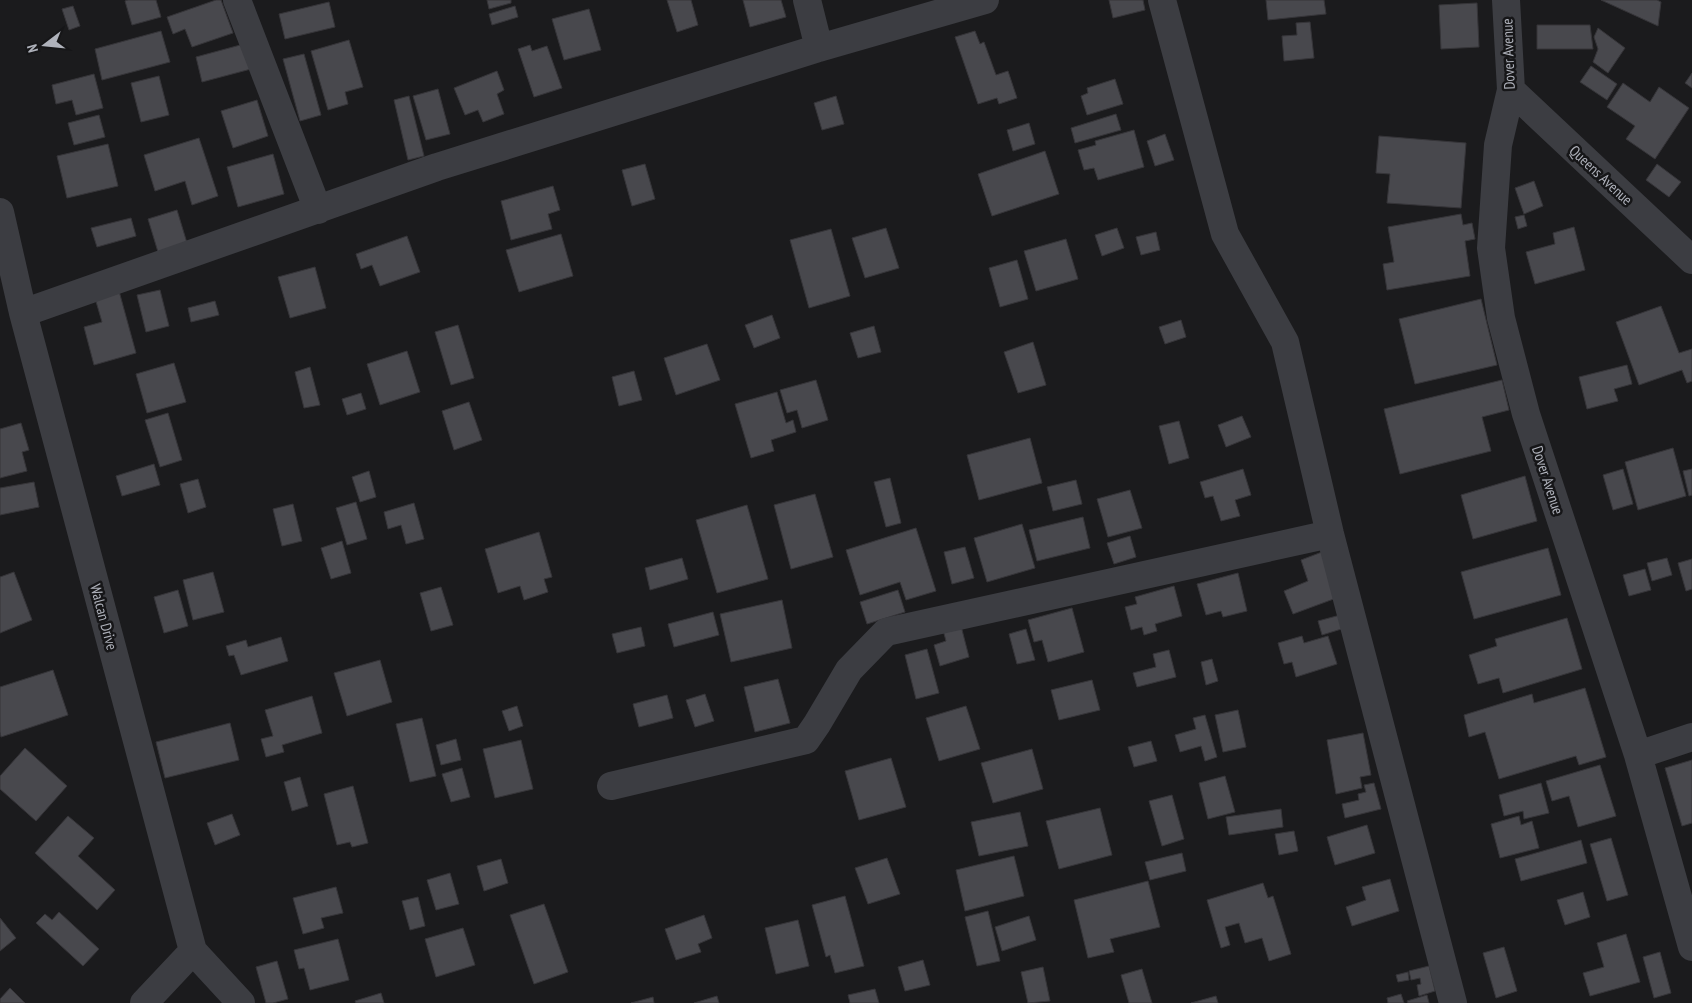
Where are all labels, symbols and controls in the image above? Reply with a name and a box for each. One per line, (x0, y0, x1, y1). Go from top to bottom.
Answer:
street label: Dover Avenue (1497, 18, 1519, 90)
north arrow (20, 20, 70, 70)
text: N (23, 42, 42, 55)
street label: Queens Avenue (1565, 141, 1637, 209)
street label: Dover Avenue (1528, 443, 1568, 517)
street label: Walcan Drive (86, 582, 122, 652)

